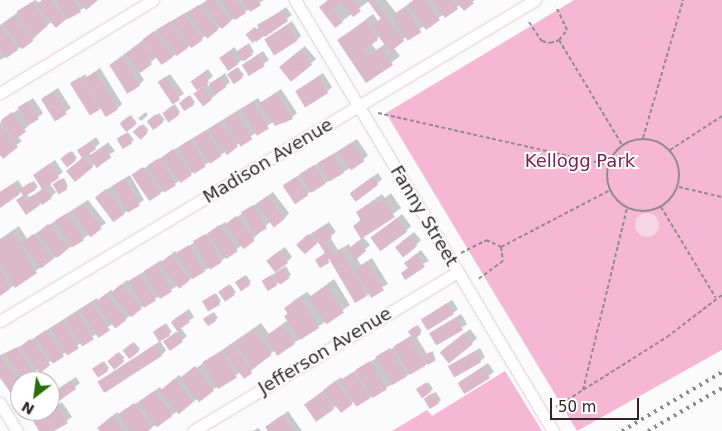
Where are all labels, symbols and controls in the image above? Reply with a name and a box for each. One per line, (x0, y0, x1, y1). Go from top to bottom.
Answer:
street label: Madison Avenue (199, 114, 337, 208)
park label: Kellogg Park (525, 150, 635, 172)
street label: Fanny Street (385, 162, 463, 270)
street label: Jefferson Avenue (254, 303, 396, 399)
north arrow (10, 371, 60, 421)
scale bar (552, 388, 641, 420)
text: N (19, 398, 37, 418)
text: 50 m (558, 398, 596, 416)

